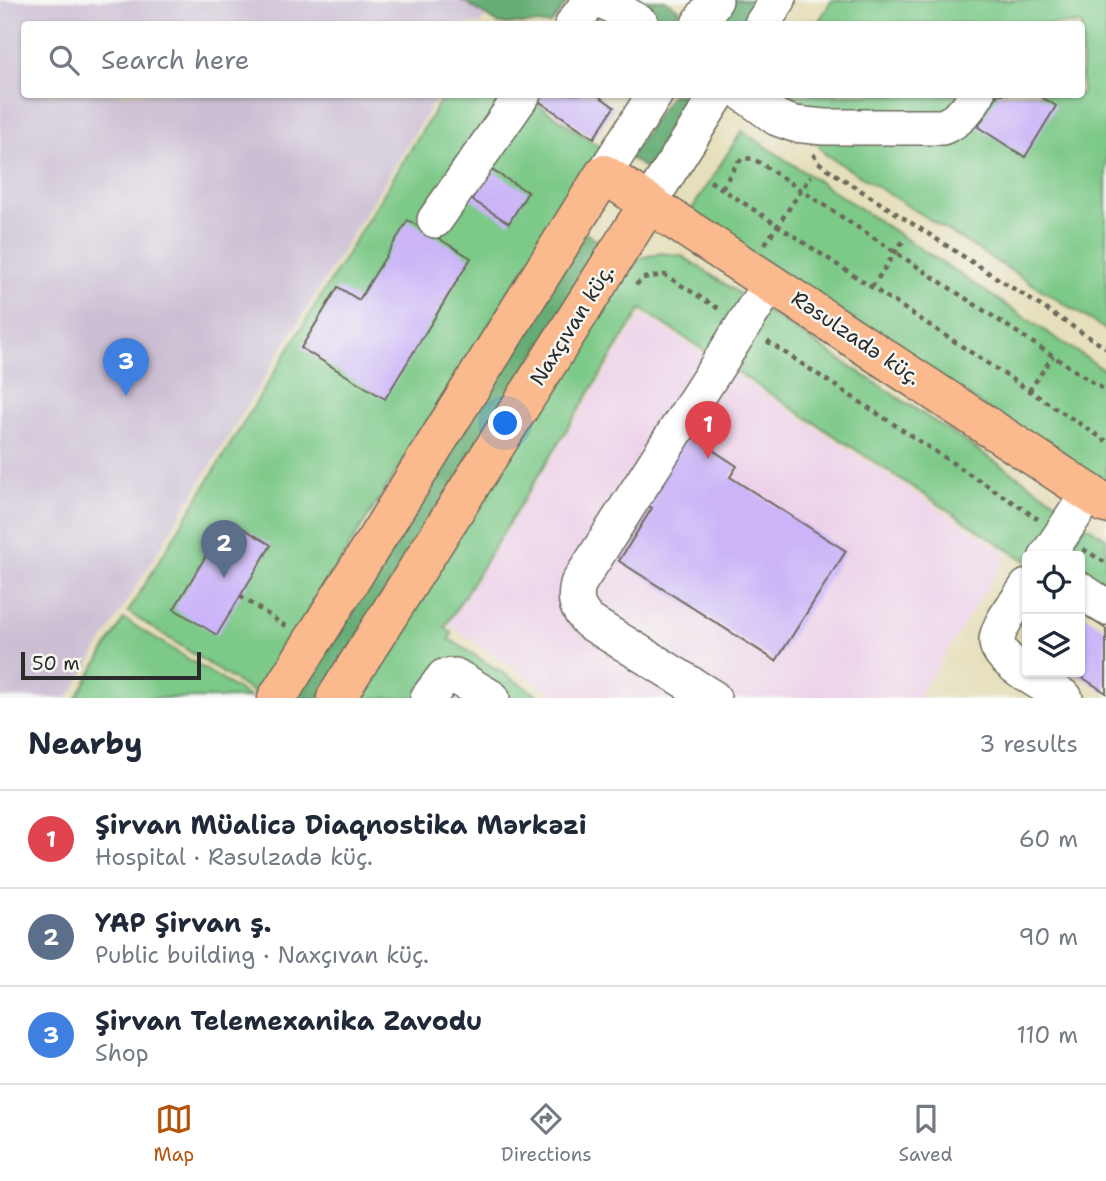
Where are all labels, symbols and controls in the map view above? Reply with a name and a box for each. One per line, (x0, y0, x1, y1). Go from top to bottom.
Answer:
search box (21, 21, 1085, 98)
icon: search (45, 41, 83, 79)
text: Search here (101, 42, 250, 77)
street label: Naxçıvan küç. (523, 259, 621, 391)
street label: Rəsulzadə küç. (786, 284, 926, 392)
pin: 3 (103, 338, 149, 396)
pin: 1 (685, 401, 731, 459)
your location (488, 406, 522, 440)
pin: 2 (201, 520, 247, 578)
map controls (1022, 551, 1085, 677)
button: locate (1022, 551, 1085, 614)
button: layers (1022, 614, 1085, 677)
scale bar (21, 649, 201, 681)
text: 50 m (32, 651, 80, 676)
text: Nearby (28, 723, 143, 764)
text: 3 results (979, 729, 1078, 759)
text: Şirvan Müalicə Diaqnostika Mərkəzi (95, 807, 587, 842)
text: 1 (46, 824, 56, 854)
text: 60 m (1019, 824, 1078, 854)
text: Hospital · Rəsulzadə küç. (95, 842, 373, 872)
text: YAP Şirvan ş. (95, 905, 272, 940)
text: 2 (43, 922, 59, 952)
text: 90 m (1018, 922, 1078, 952)
text: Public building · Naxçıvan küç. (95, 940, 429, 970)
text: Şirvan Telemexanika Zavodu (95, 1003, 482, 1038)
text: 3 (43, 1020, 59, 1050)
text: 110 m (1016, 1020, 1078, 1050)
text: Shop (95, 1038, 149, 1068)
tab: Map (153, 1100, 194, 1167)
tab: Directions (501, 1100, 592, 1167)
tab: Saved (899, 1100, 953, 1167)

